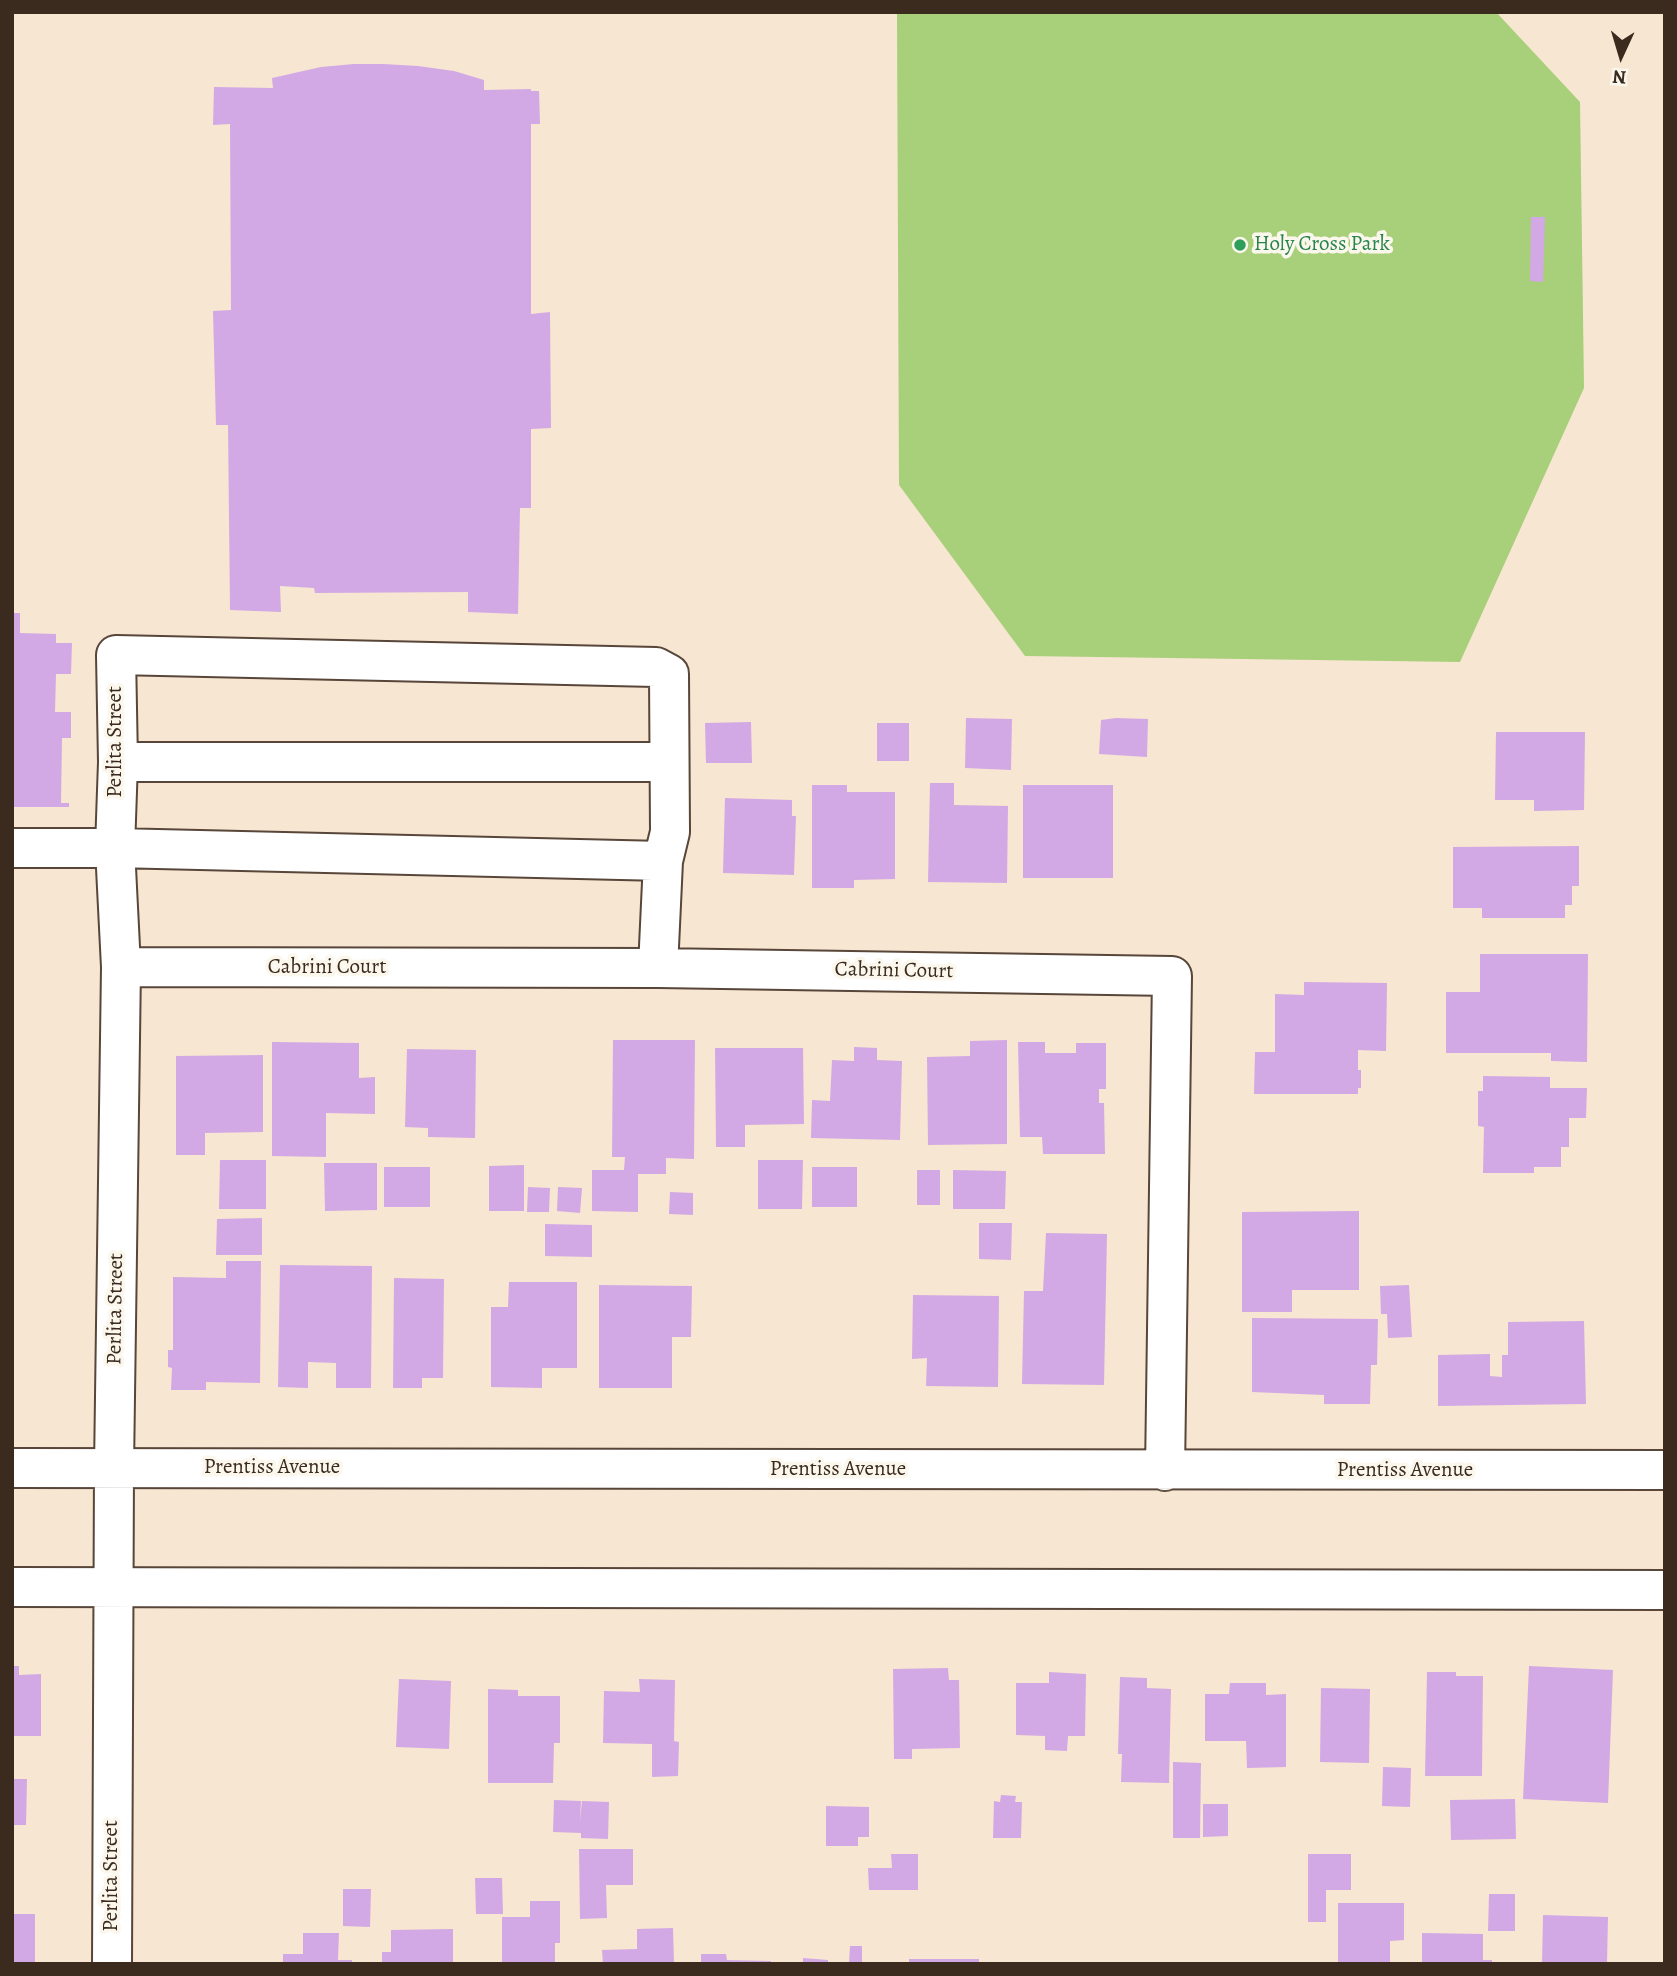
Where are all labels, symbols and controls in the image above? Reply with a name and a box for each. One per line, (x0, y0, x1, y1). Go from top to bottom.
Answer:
north arrow (1586, 21, 1656, 91)
text: N (1612, 63, 1627, 90)
place label: Holy Cross Park (1254, 232, 1390, 258)
marker: Holy Cross Park (1232, 237, 1248, 253)
street label: Perlita Street (103, 686, 129, 798)
street label: Cabrini Court (268, 955, 386, 981)
street label: Cabrini Court (834, 957, 954, 985)
street label: Perlita Street (102, 1253, 130, 1365)
street label: Prentiss Avenue (204, 1455, 340, 1481)
street label: Prentiss Avenue (770, 1457, 906, 1483)
street label: Prentiss Avenue (1337, 1458, 1473, 1484)
street label: Perlita Street (99, 1820, 125, 1932)

